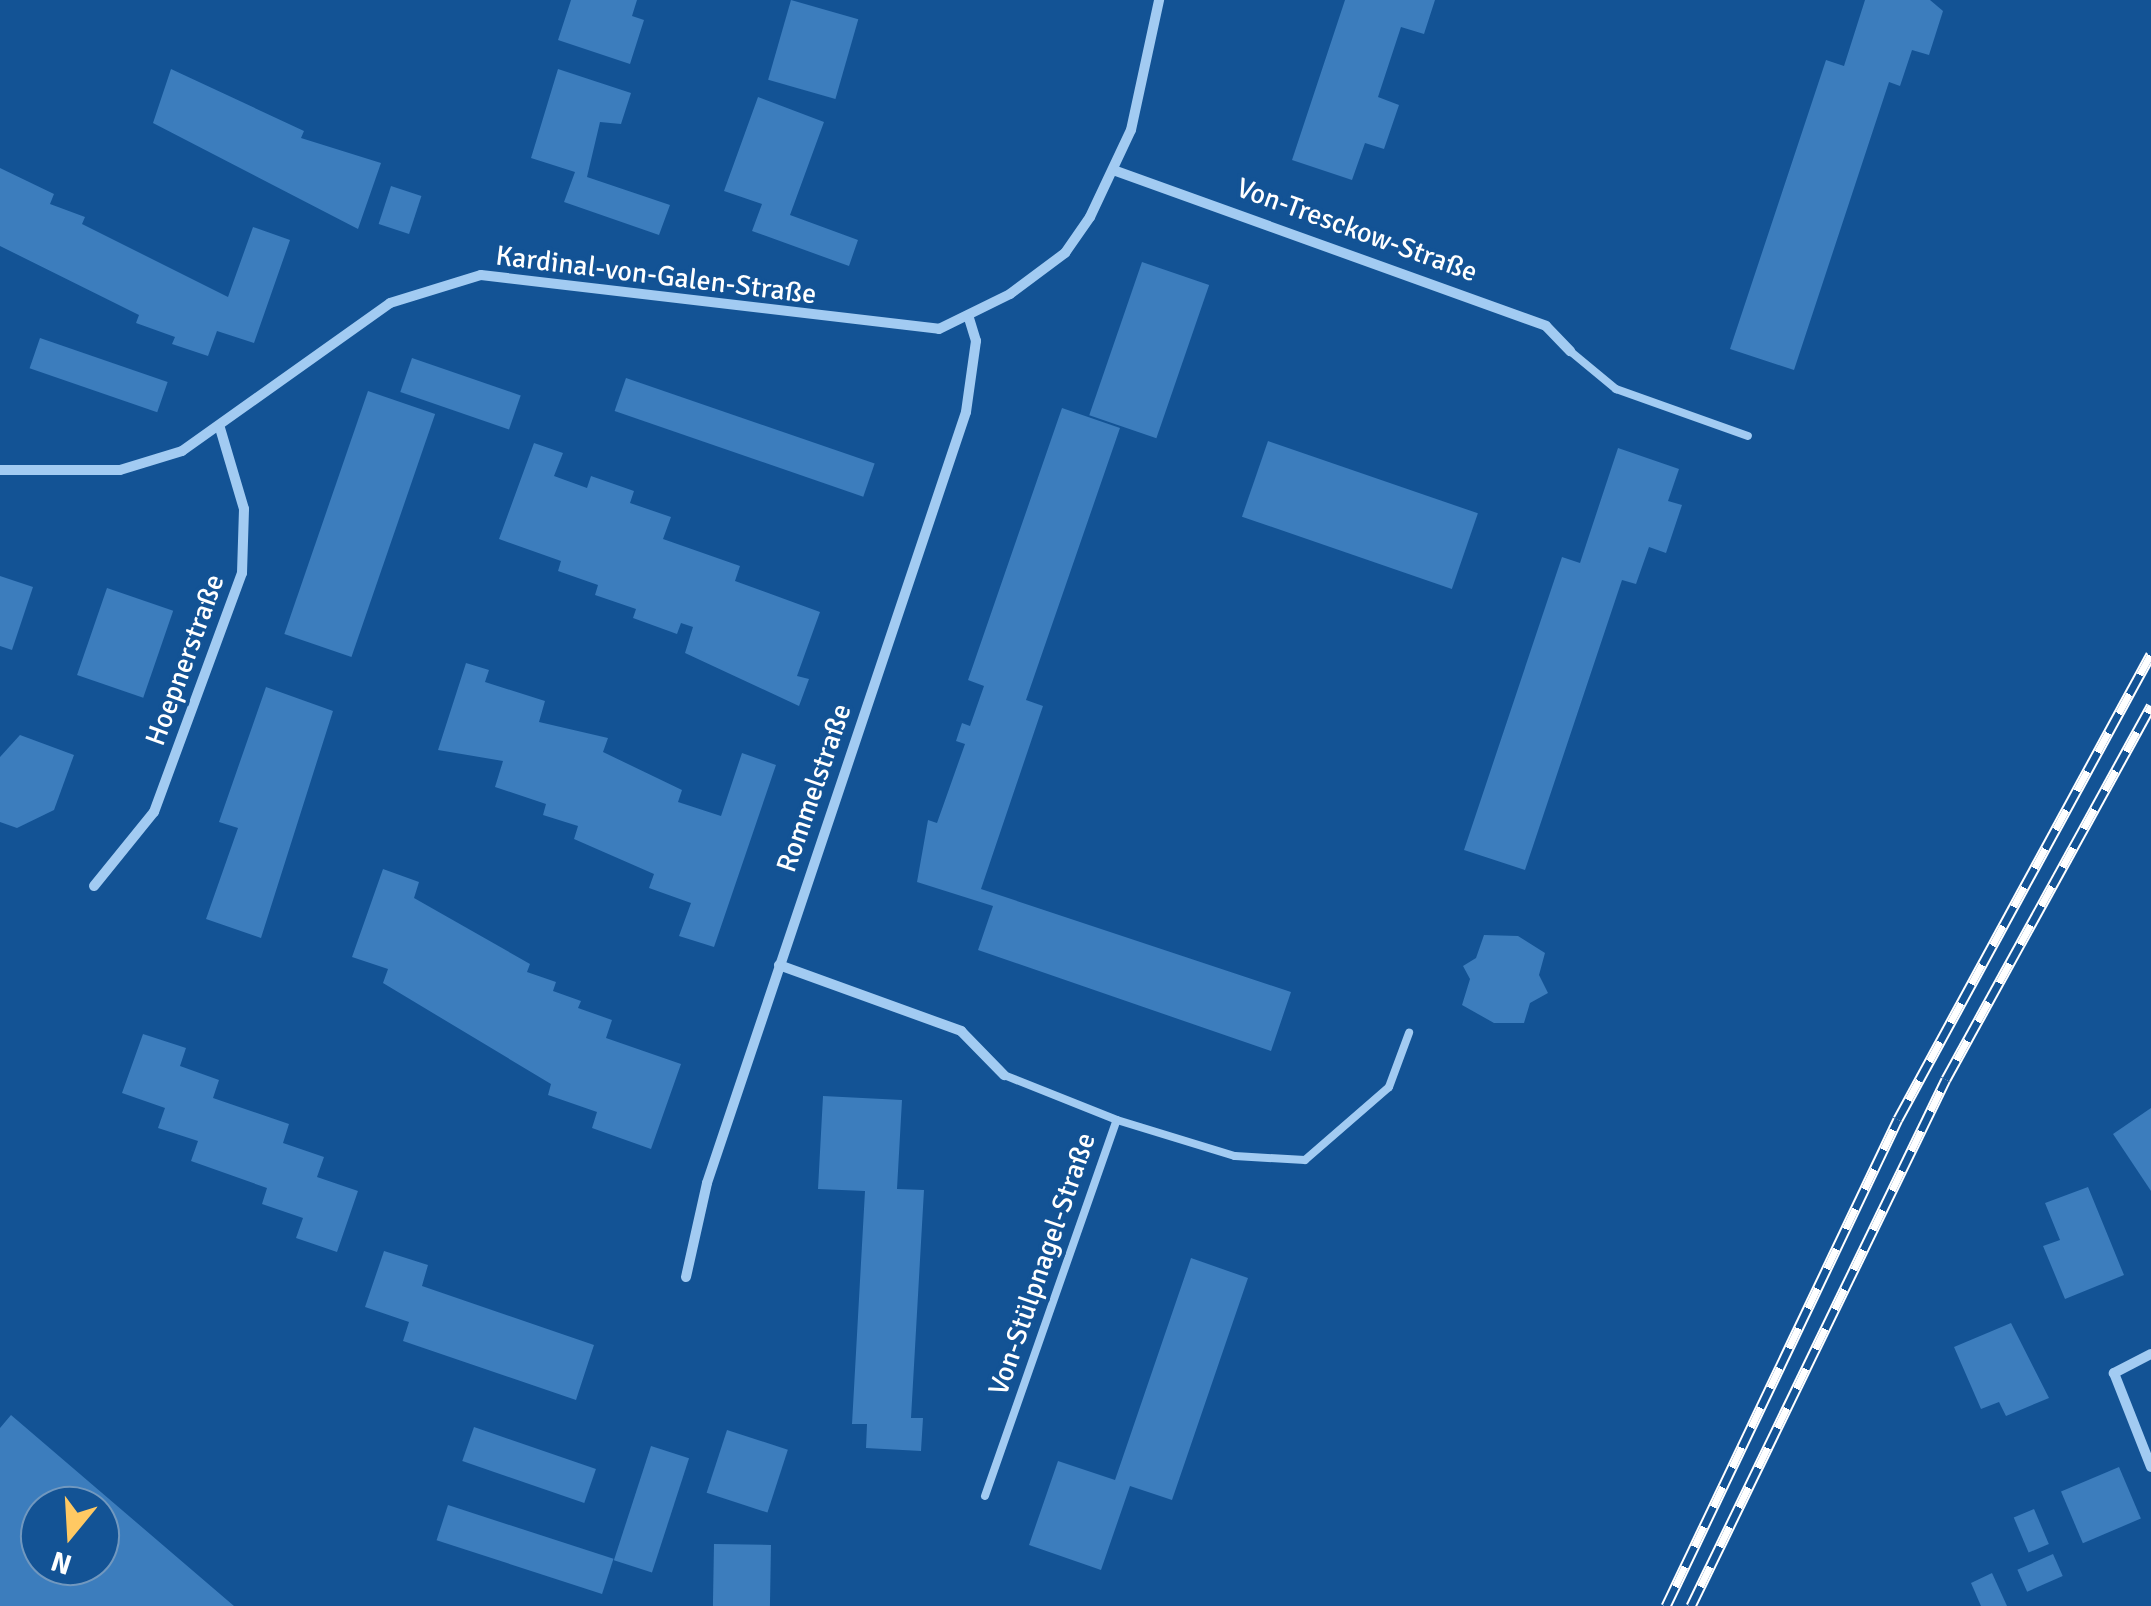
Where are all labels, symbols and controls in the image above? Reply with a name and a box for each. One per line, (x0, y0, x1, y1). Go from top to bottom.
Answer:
street label: Von-Tresckow-Straße (1232, 171, 1482, 289)
street label: Kardinal-von-Galen-Straße (494, 239, 818, 311)
street label: Hoepnerstraße (138, 570, 232, 750)
street label: Rommelstraße (770, 699, 858, 877)
street label: Von-Stülpnagel-Straße (981, 1128, 1103, 1400)
north arrow (20, 1486, 120, 1586)
text: N (47, 1543, 76, 1582)

